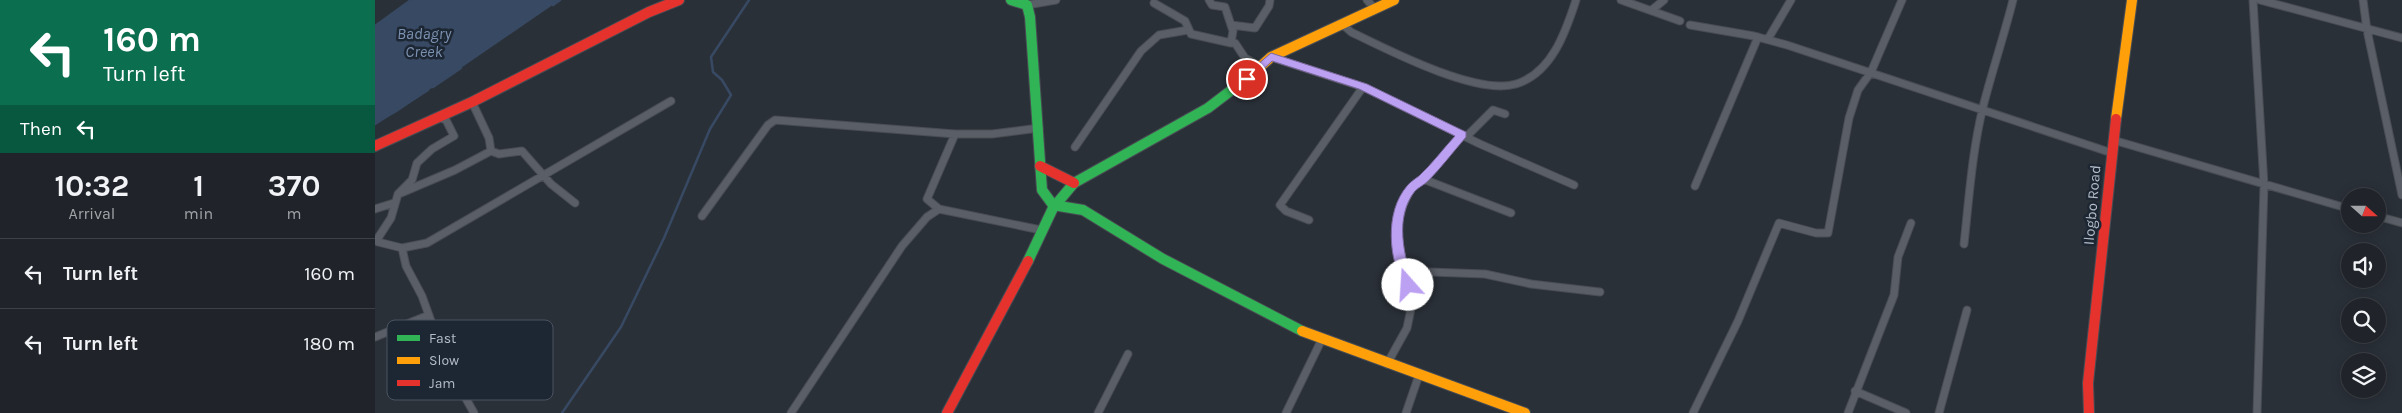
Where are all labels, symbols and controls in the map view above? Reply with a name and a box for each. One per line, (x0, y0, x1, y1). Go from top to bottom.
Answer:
text: 160 m (103, 19, 201, 60)
icon: left (20, 20, 85, 85)
water label: Badagry Creek (397, 24, 452, 61)
pin (1226, 58, 1268, 100)
text: Turn left (103, 61, 186, 87)
icon: arrive (1233, 65, 1261, 93)
icon: left (72, 115, 100, 143)
text: Then (20, 118, 62, 140)
street label: Ilogbo Road (2080, 164, 2104, 246)
text: 10:32 (55, 168, 129, 204)
text: 1 (193, 168, 204, 204)
text: 370 (268, 168, 320, 204)
north arrow (2341, 188, 2386, 232)
map controls (2341, 188, 2386, 398)
text: Arrival (68, 204, 115, 223)
text: min (184, 204, 213, 223)
text: m (287, 204, 302, 223)
button: sound (2341, 243, 2386, 288)
position arrow (1381, 258, 1433, 310)
icon: left (20, 260, 48, 288)
text: Turn left (63, 263, 138, 285)
text: 160 m (304, 263, 355, 285)
button: search (2341, 298, 2386, 343)
legend (387, 320, 553, 400)
icon: left (20, 330, 48, 358)
text: Fast (429, 330, 456, 347)
text: Turn left (63, 333, 138, 355)
text: 180 m (303, 333, 355, 355)
text: Slow (429, 352, 459, 369)
button: layers (2341, 353, 2386, 398)
text: Jam (429, 375, 455, 392)

